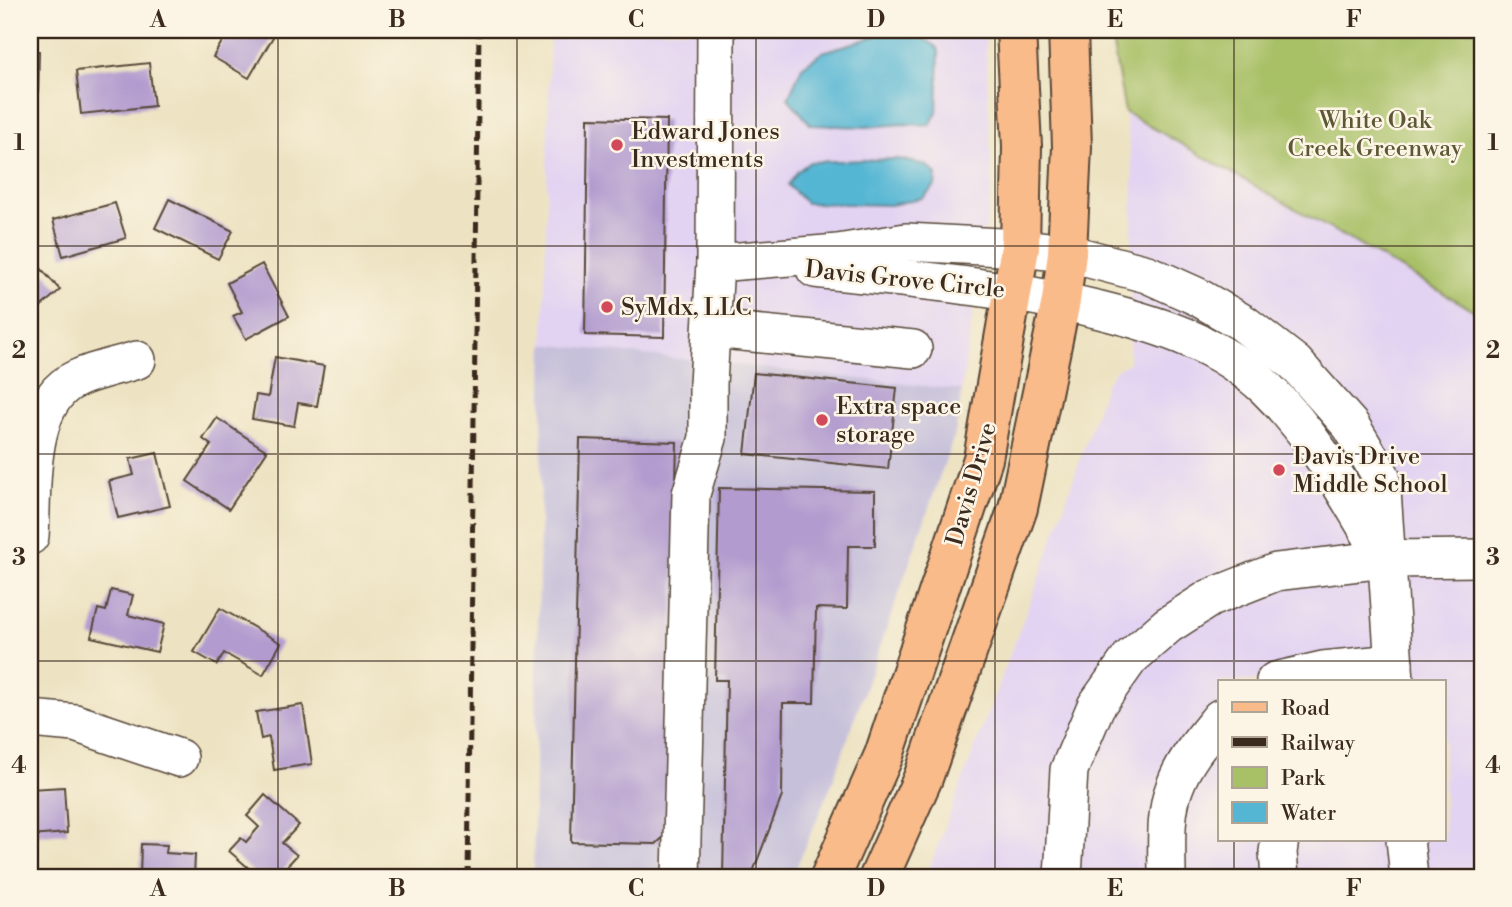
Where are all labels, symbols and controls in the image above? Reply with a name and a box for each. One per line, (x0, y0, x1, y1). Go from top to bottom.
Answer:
text: A (149, 6, 167, 34)
text: B (388, 6, 406, 34)
text: C (628, 6, 644, 34)
text: D (867, 6, 885, 34)
text: E (1107, 6, 1123, 34)
text: F (1346, 6, 1362, 34)
park label: White Oak Creek Greenway (1287, 106, 1463, 164)
place label: Edward Jones Investments (631, 117, 780, 175)
text: 1 (13, 129, 25, 157)
text: 1 (1487, 129, 1499, 157)
marker: Edward Jones Investments (609, 137, 625, 153)
street label: Davis Grove Circle (803, 255, 1006, 305)
place label: SyMdx, LLC (621, 293, 752, 323)
marker: SyMdx, LLC (599, 299, 615, 315)
text: 2 (12, 337, 26, 365)
text: 2 (1486, 337, 1500, 365)
place label: Extra space storage (836, 392, 961, 450)
marker: Extra space storage (814, 412, 830, 428)
street label: Davis Drive (940, 419, 1004, 549)
place label: Davis Drive Middle School (1293, 442, 1448, 500)
marker: Davis Drive Middle School (1271, 462, 1287, 478)
text: 3 (12, 544, 26, 572)
text: 3 (1486, 544, 1500, 572)
legend (1218, 680, 1446, 841)
text: Road (1281, 696, 1330, 722)
text: Railway (1281, 731, 1356, 757)
text: 4 (11, 752, 27, 780)
text: 4 (1485, 752, 1501, 780)
text: Park (1281, 766, 1326, 792)
text: Water (1280, 801, 1336, 827)
text: A (149, 875, 167, 903)
text: B (388, 875, 406, 903)
text: C (628, 875, 644, 903)
text: D (867, 875, 885, 903)
text: E (1107, 875, 1123, 903)
text: F (1346, 875, 1362, 903)

